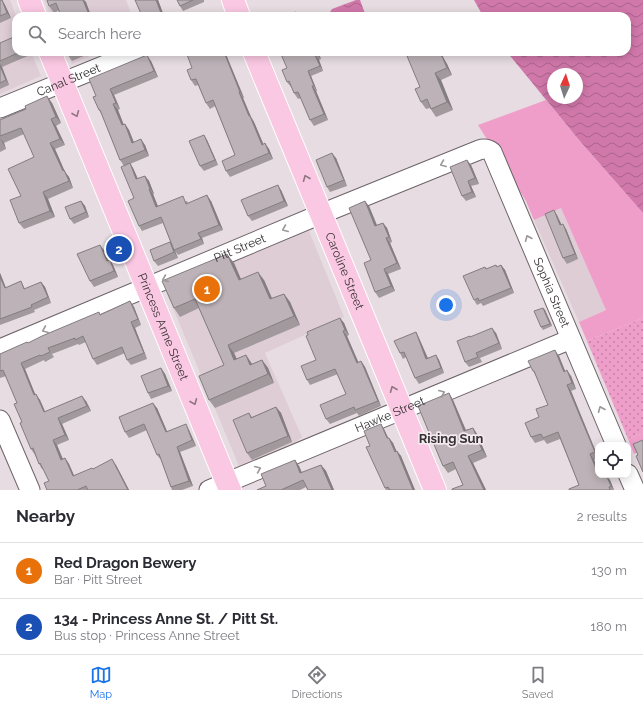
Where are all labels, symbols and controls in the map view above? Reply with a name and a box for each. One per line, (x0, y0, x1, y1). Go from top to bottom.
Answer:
search box (12, 12, 631, 56)
icon: search (26, 23, 48, 45)
text: Search here (58, 25, 141, 43)
street label: Canal Street (35, 61, 102, 99)
north arrow (547, 68, 583, 104)
one-way arrow (71, 110, 79, 117)
one-way arrow (440, 160, 447, 168)
one-way arrow (303, 175, 311, 182)
one-way arrow (282, 224, 290, 232)
street label: Caroline Street (322, 230, 367, 312)
street label: Pitt Street (212, 231, 268, 265)
pin: 2 (106, 234, 132, 264)
one-way arrow (525, 234, 533, 241)
street label: Sophia Street (530, 255, 572, 329)
street label: Princess Anne Street (135, 271, 191, 382)
pin: 1 (194, 274, 220, 304)
one-way arrow (162, 275, 169, 283)
your location (436, 295, 456, 315)
one-way arrow (42, 325, 49, 333)
one-way arrow (390, 386, 398, 393)
one-way arrow (439, 389, 446, 397)
street label: Hawke Street (353, 394, 427, 435)
one-way arrow (190, 399, 198, 406)
one-way arrow (598, 406, 606, 413)
district label: Rising Sun (419, 431, 483, 446)
map controls (595, 442, 631, 478)
button: locate (595, 442, 631, 478)
one-way arrow (254, 466, 261, 474)
text: Nearby (16, 506, 75, 526)
text: 2 results (577, 509, 627, 524)
text: Red Dragon Bewery (54, 554, 197, 572)
text: 1 (26, 563, 32, 578)
text: 130 m (591, 563, 627, 578)
text: Bar · Pitt Street (54, 572, 142, 587)
text: 134 - Princess Anne St. / Pitt St. (54, 610, 278, 628)
text: 2 (25, 619, 33, 634)
text: 180 m (591, 619, 627, 634)
text: Bus stop · Princess Anne Street (54, 628, 240, 643)
tab: Map (90, 664, 112, 701)
tab: Directions (292, 664, 342, 701)
tab: Saved (522, 664, 553, 701)

